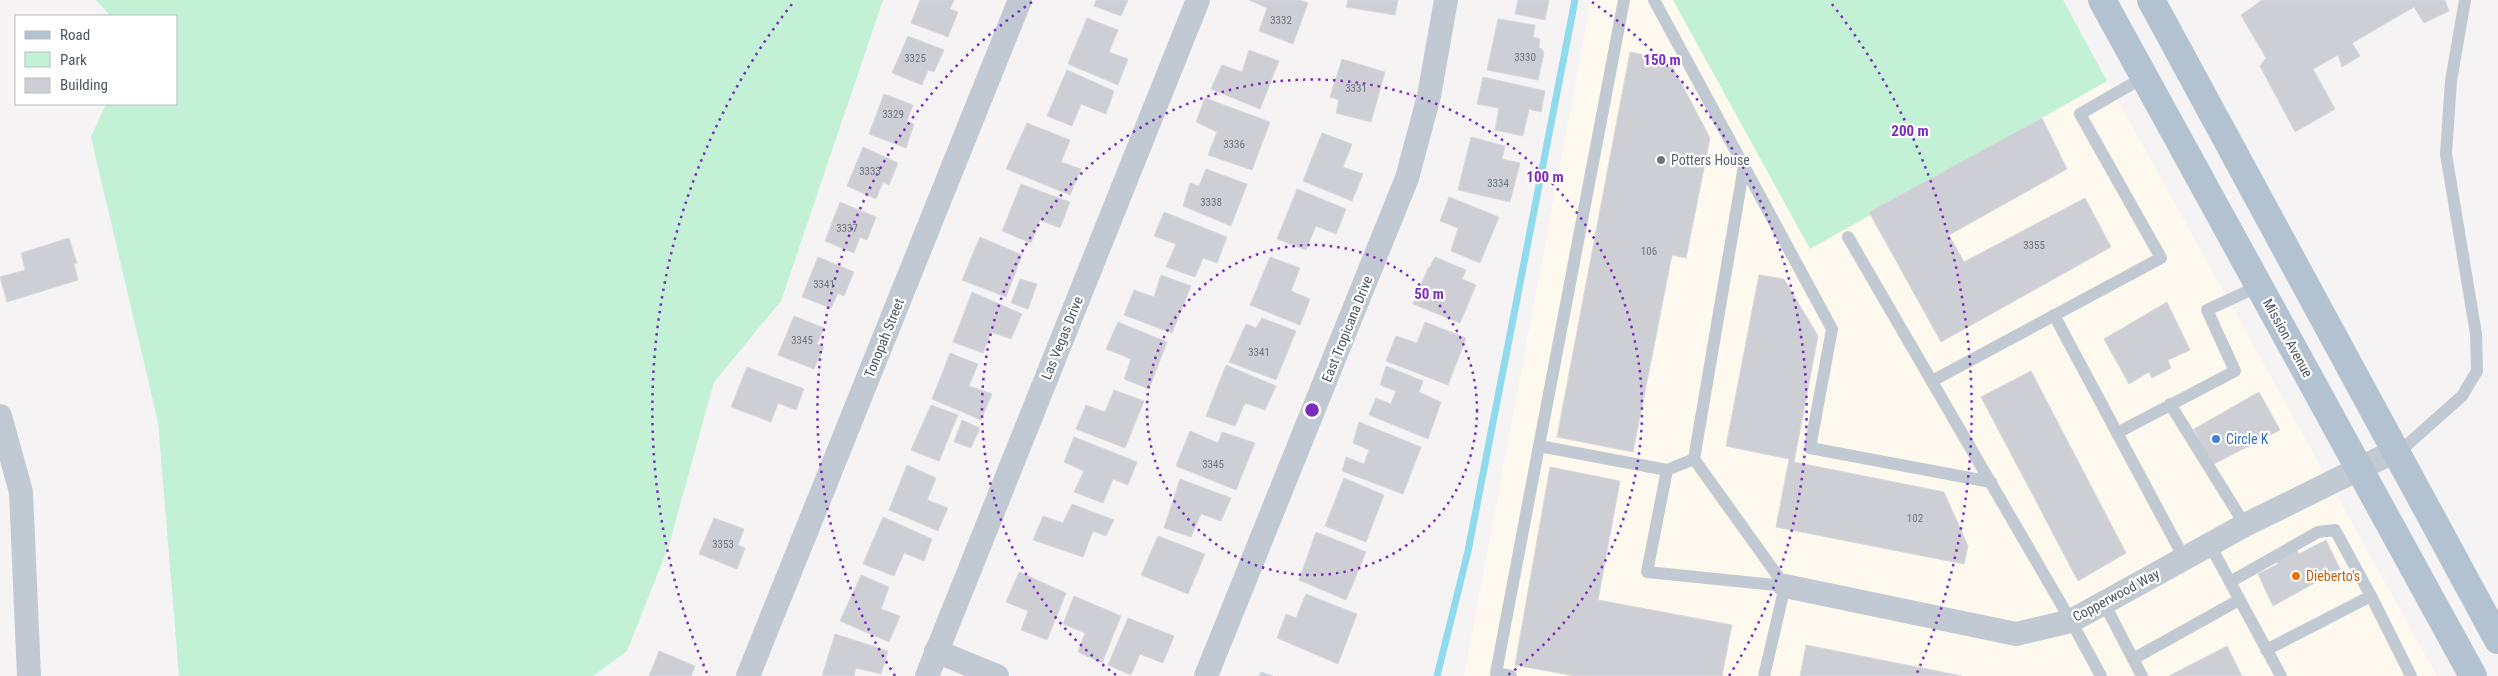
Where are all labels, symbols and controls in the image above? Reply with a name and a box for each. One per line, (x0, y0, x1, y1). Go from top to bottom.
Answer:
house number: 3332 (1270, 14, 1292, 27)
legend (15, 15, 178, 105)
text: Road (60, 26, 90, 44)
text: Park (60, 51, 87, 69)
house number: 3330 (1514, 51, 1536, 64)
text: 150 m (1643, 51, 1681, 69)
house number: 3325 (904, 52, 926, 65)
text: Building (60, 76, 108, 94)
house number: 3331 (1345, 82, 1367, 95)
house number: 3329 (882, 108, 904, 121)
text: 200 m (1891, 122, 1929, 140)
house number: 3336 (1223, 138, 1245, 151)
place label: Potters House (1671, 152, 1750, 168)
marker: Potters House (1655, 154, 1667, 166)
house number: 3333 (859, 165, 881, 178)
text: 100 m (1526, 168, 1564, 186)
house number: 3334 (1487, 177, 1509, 190)
house number: 3338 (1200, 196, 1222, 209)
house number: 3337 (836, 222, 858, 235)
house number: 3355 (2023, 239, 2045, 252)
house number: 106 (1641, 245, 1657, 258)
street label: East Tropicana Drive (1318, 273, 1376, 384)
house number: 3341 (813, 278, 835, 291)
text: 50 m (1414, 285, 1444, 303)
street label: Las Vegas Drive (1038, 294, 1086, 382)
street label: Tonopah Street (861, 296, 907, 380)
street label: Mission Avenue (2260, 296, 2316, 380)
house number: 3345 (791, 334, 813, 347)
house number: 3341 (1248, 346, 1270, 359)
centre of rings (1303, 401, 1321, 419)
place label: Circle K (2226, 431, 2269, 447)
marker: Circle K (2210, 433, 2222, 445)
house number: 3345 (1202, 458, 1224, 471)
house number: 102 (1907, 512, 1923, 525)
house number: 3353 (712, 538, 734, 551)
street label: Copperwood Way (2070, 565, 2162, 625)
place label: Dieberto's (2306, 568, 2360, 584)
marker: Dieberto's (2290, 570, 2302, 582)

